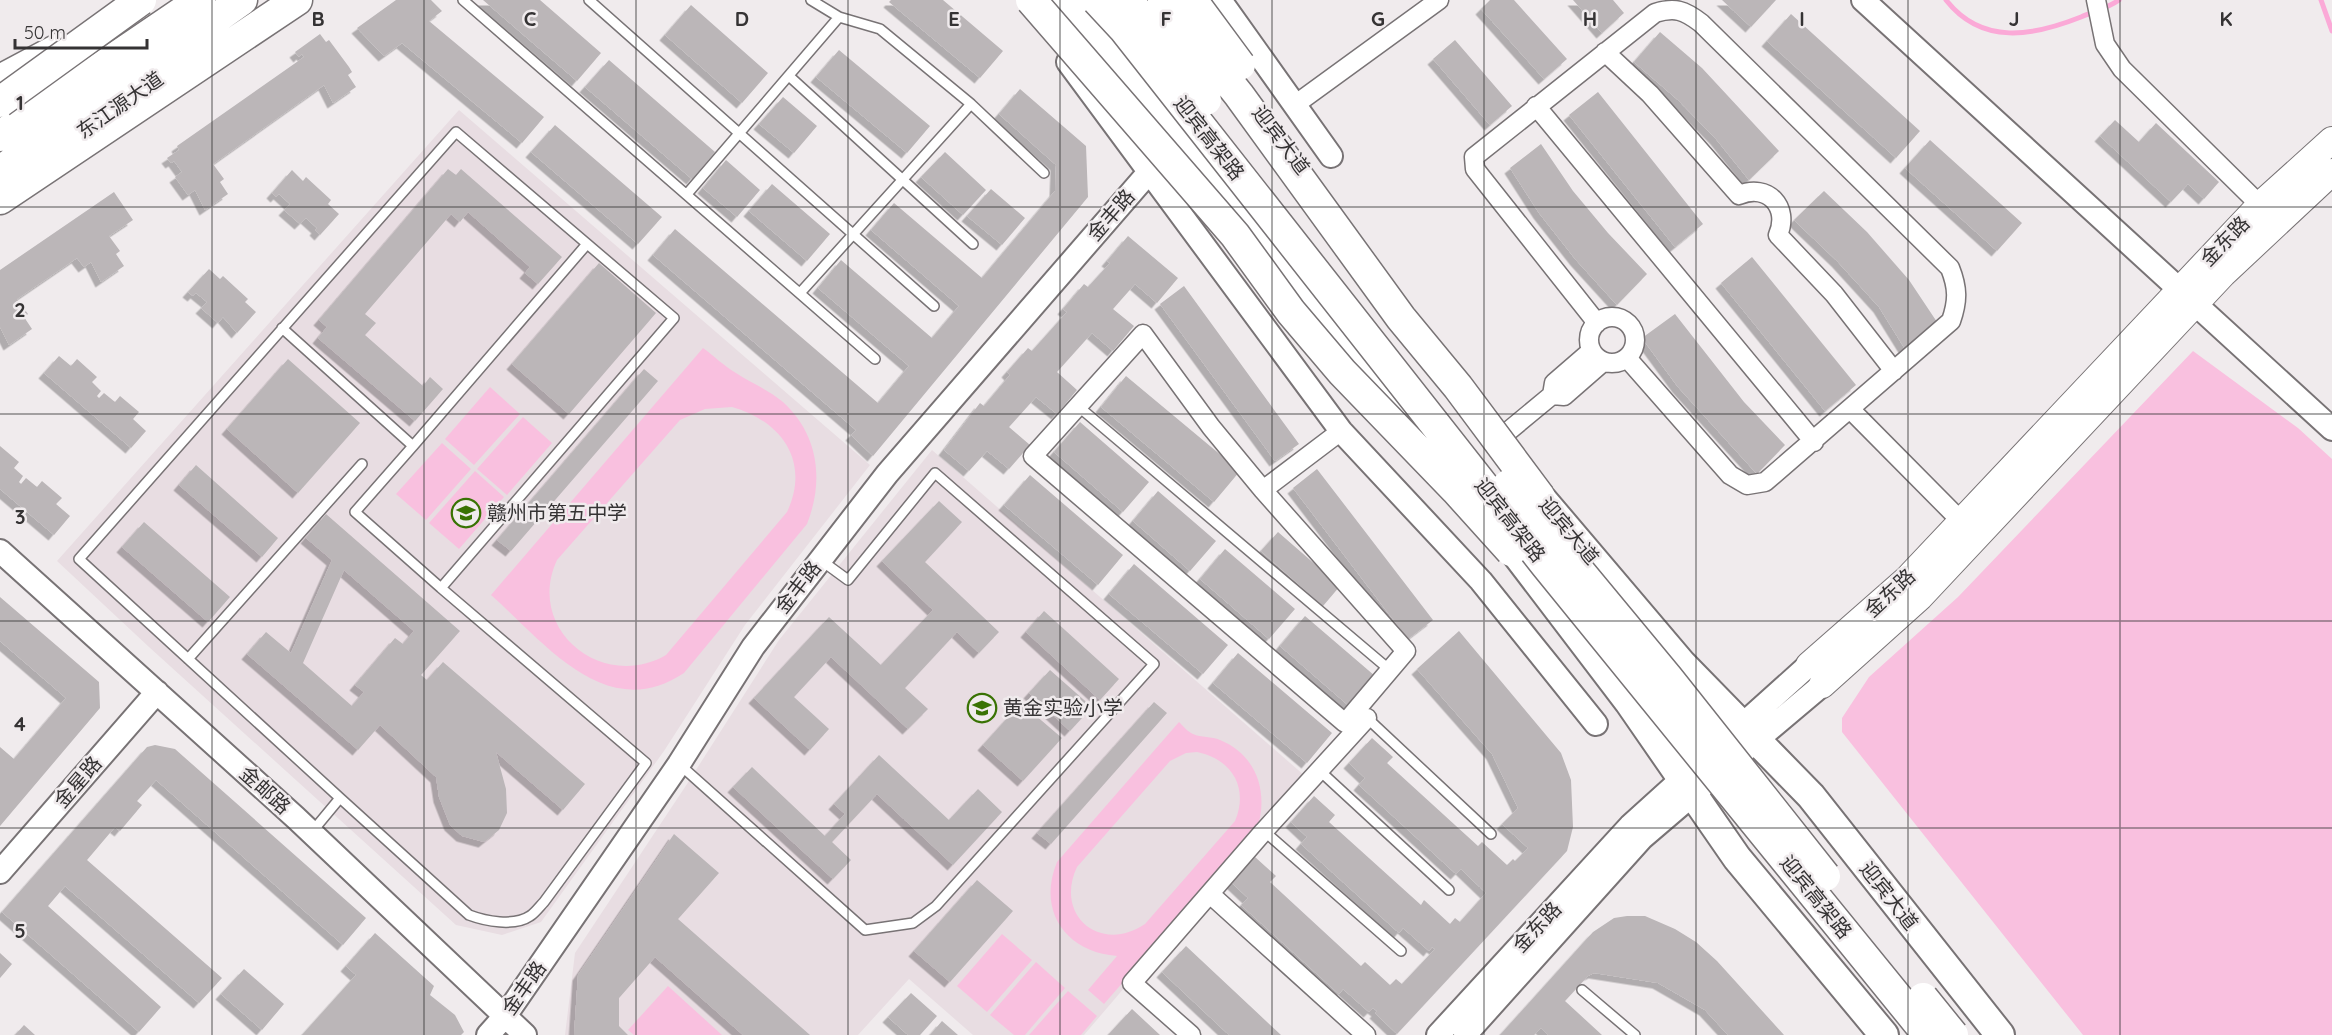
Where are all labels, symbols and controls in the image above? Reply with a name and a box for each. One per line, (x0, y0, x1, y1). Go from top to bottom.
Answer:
text: B (311, 6, 325, 31)
text: C (524, 6, 537, 31)
text: D (735, 6, 749, 31)
text: E (948, 6, 960, 31)
text: F (1160, 6, 1172, 31)
text: G (1371, 6, 1385, 31)
text: H (1583, 6, 1597, 31)
text: I (1799, 6, 1805, 31)
text: J (2008, 6, 2020, 31)
text: K (2219, 6, 2233, 31)
scale bar (15, 12, 147, 50)
text: 50 m (24, 21, 66, 44)
street label: 东江源大道 (72, 66, 168, 144)
text: 1 (16, 90, 24, 115)
street label: 迎宾高架路 (1169, 91, 1250, 185)
street label: 迎宾大道 (1247, 100, 1315, 179)
street label: 金丰路 (1082, 184, 1140, 246)
street label: 金东路 (2195, 210, 2254, 271)
text: 2 (14, 297, 26, 322)
street label: 迎宾高架路 (1470, 473, 1551, 567)
street label: 迎宾大道 (1534, 492, 1605, 569)
school or university icon: 赣州市第五中学 (450, 497, 482, 529)
place label: 赣州市第五中学 (487, 500, 627, 525)
text: 3 (15, 504, 25, 529)
street label: 金丰路 (769, 555, 826, 618)
street label: 金东路 (1859, 563, 1920, 622)
school or university icon: 黄金实验小学 (966, 692, 998, 724)
place label: 黄金实验小学 (1003, 695, 1123, 720)
text: 4 (14, 711, 26, 736)
street label: 金星路 (49, 751, 107, 813)
street label: 金邮路 (235, 760, 296, 819)
street label: 迎宾高架路 (1775, 850, 1858, 943)
street label: 迎宾大道 (1855, 856, 1924, 935)
street label: 金东路 (1507, 896, 1566, 957)
text: 5 (14, 918, 26, 943)
street label: 金丰路 (496, 956, 551, 1019)

